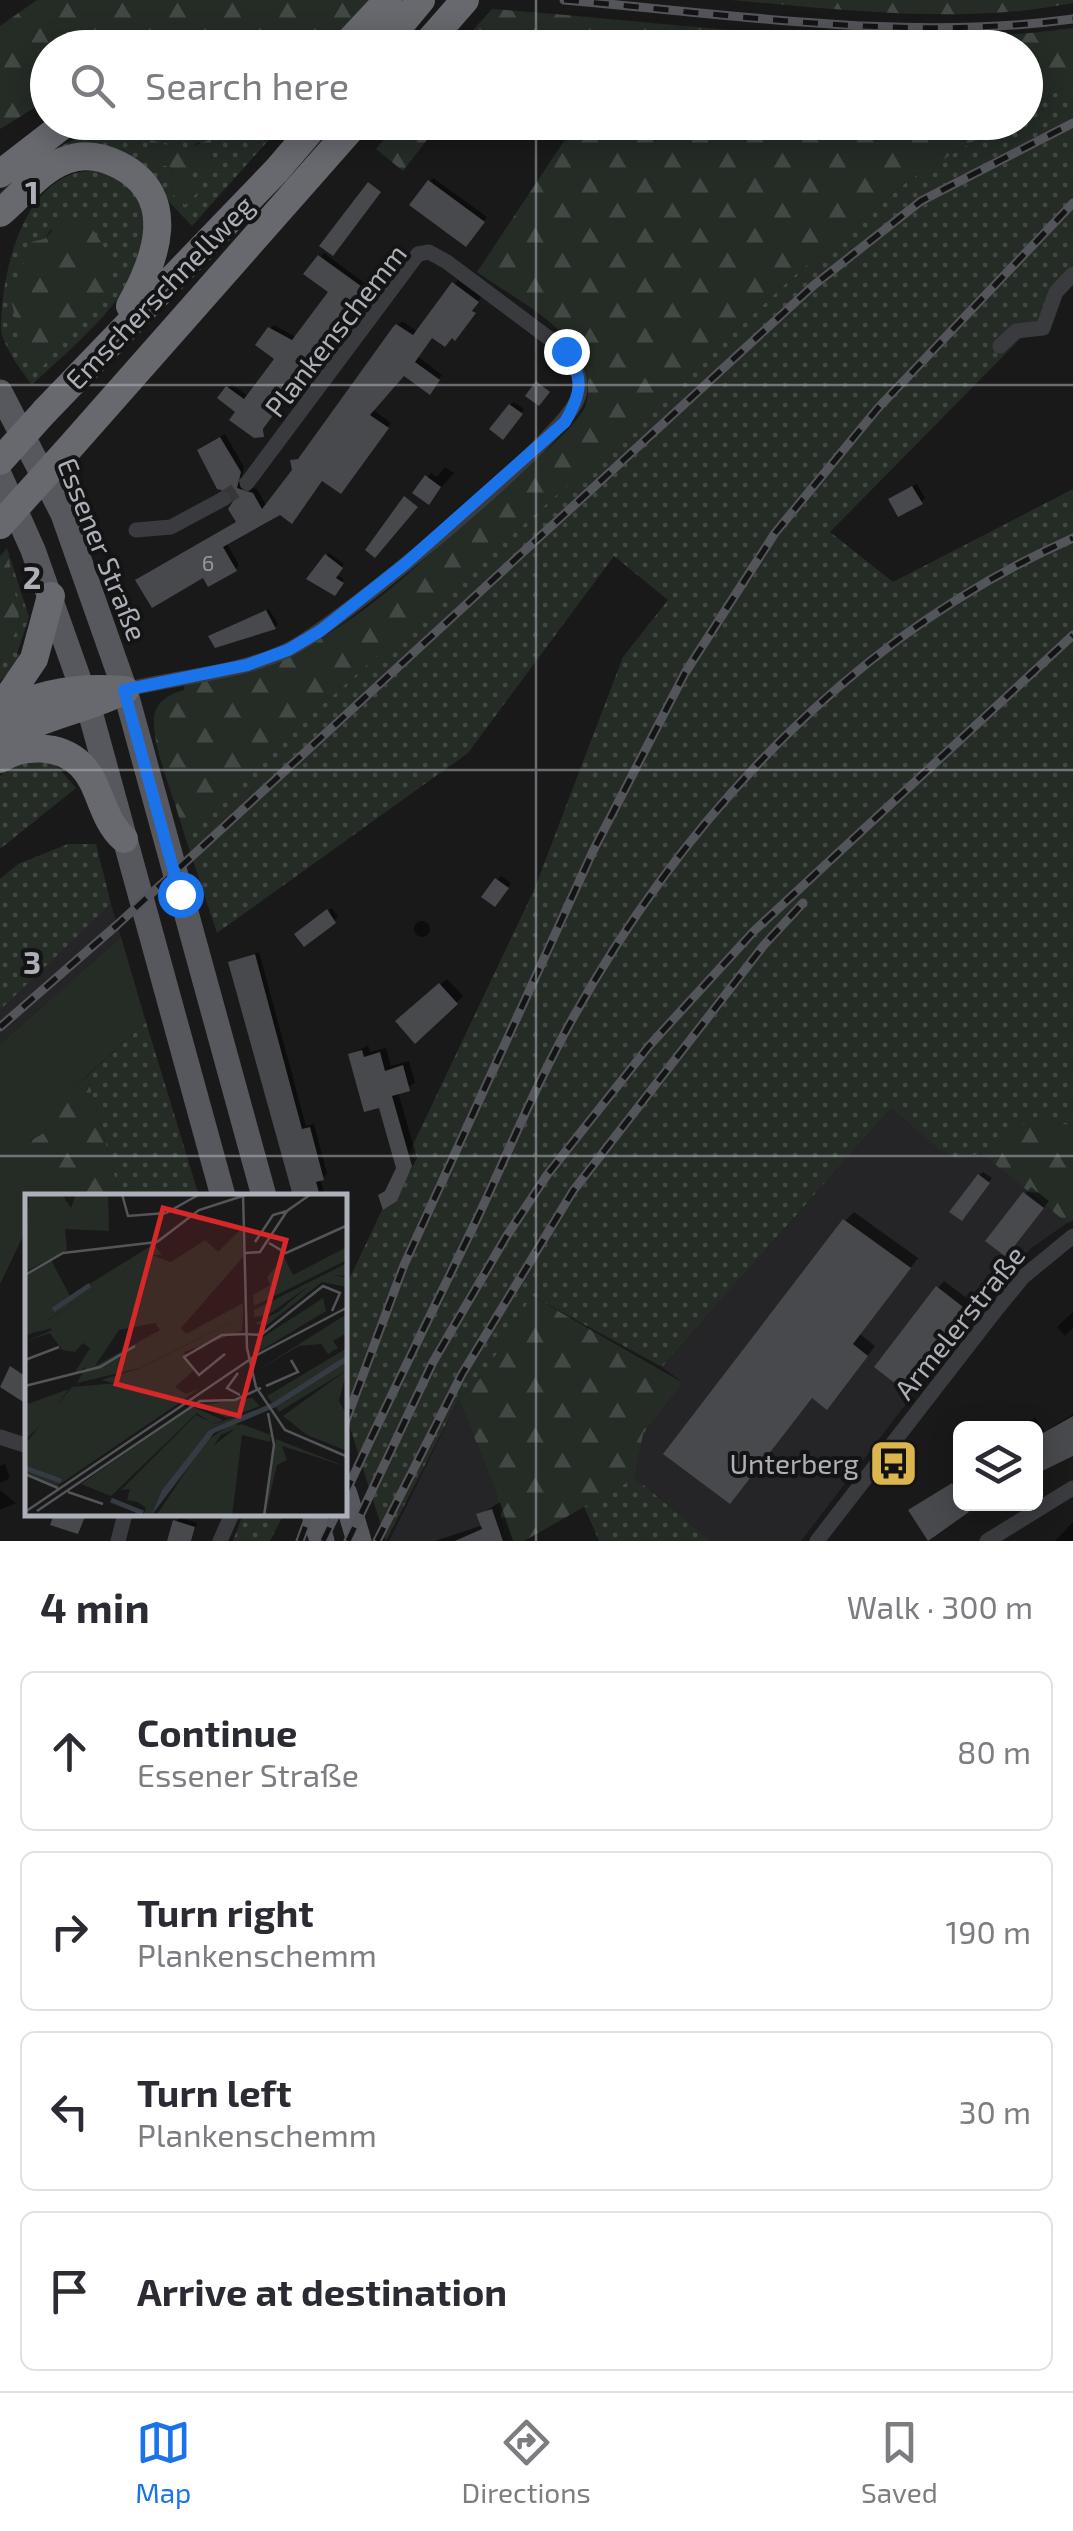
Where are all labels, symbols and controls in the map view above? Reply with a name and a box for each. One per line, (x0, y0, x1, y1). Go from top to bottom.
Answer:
search box (30, 30, 1043, 140)
icon: search (65, 58, 120, 113)
text: Search here (145, 62, 349, 108)
text: 1 (25, 172, 39, 210)
street label: Emscherschnellweg (58, 188, 260, 396)
street label: Plankenschemm (257, 237, 413, 423)
route end (544, 329, 590, 375)
street label: Essener Straße (51, 453, 155, 645)
house number: 6 (202, 549, 214, 575)
text: 2 (23, 557, 41, 595)
route start (158, 872, 204, 918)
text: 3 (23, 942, 41, 980)
inset map (25, 1194, 348, 1516)
street label: Armelerstraße (887, 1238, 1031, 1406)
map controls (953, 1421, 1043, 1511)
button: layers (953, 1421, 1043, 1511)
bus stop icon: Unterberg (868, 1437, 920, 1489)
place label: Unterberg (729, 1446, 859, 1480)
text: 4 min (40, 1581, 150, 1631)
text: Walk · 300 m (847, 1587, 1033, 1625)
text: Continue (137, 1709, 297, 1755)
icon: ahead (42, 1724, 97, 1779)
text: 80 m (957, 1732, 1031, 1770)
text: Essener Straße (137, 1755, 359, 1793)
text: Turn right (137, 1889, 314, 1935)
icon: right (42, 1904, 97, 1959)
text: 190 m (945, 1912, 1031, 1950)
text: Plankenschemm (137, 1935, 377, 1973)
text: Turn left (137, 2069, 292, 2115)
icon: left (42, 2084, 97, 2139)
text: 30 m (959, 2092, 1031, 2130)
text: Plankenschemm (137, 2115, 377, 2153)
icon: arrive (42, 2264, 97, 2319)
text: Arrive at destination (137, 2268, 507, 2314)
tab: Map (135, 2415, 191, 2509)
tab: Directions (462, 2415, 591, 2509)
tab: Saved (861, 2415, 938, 2509)

